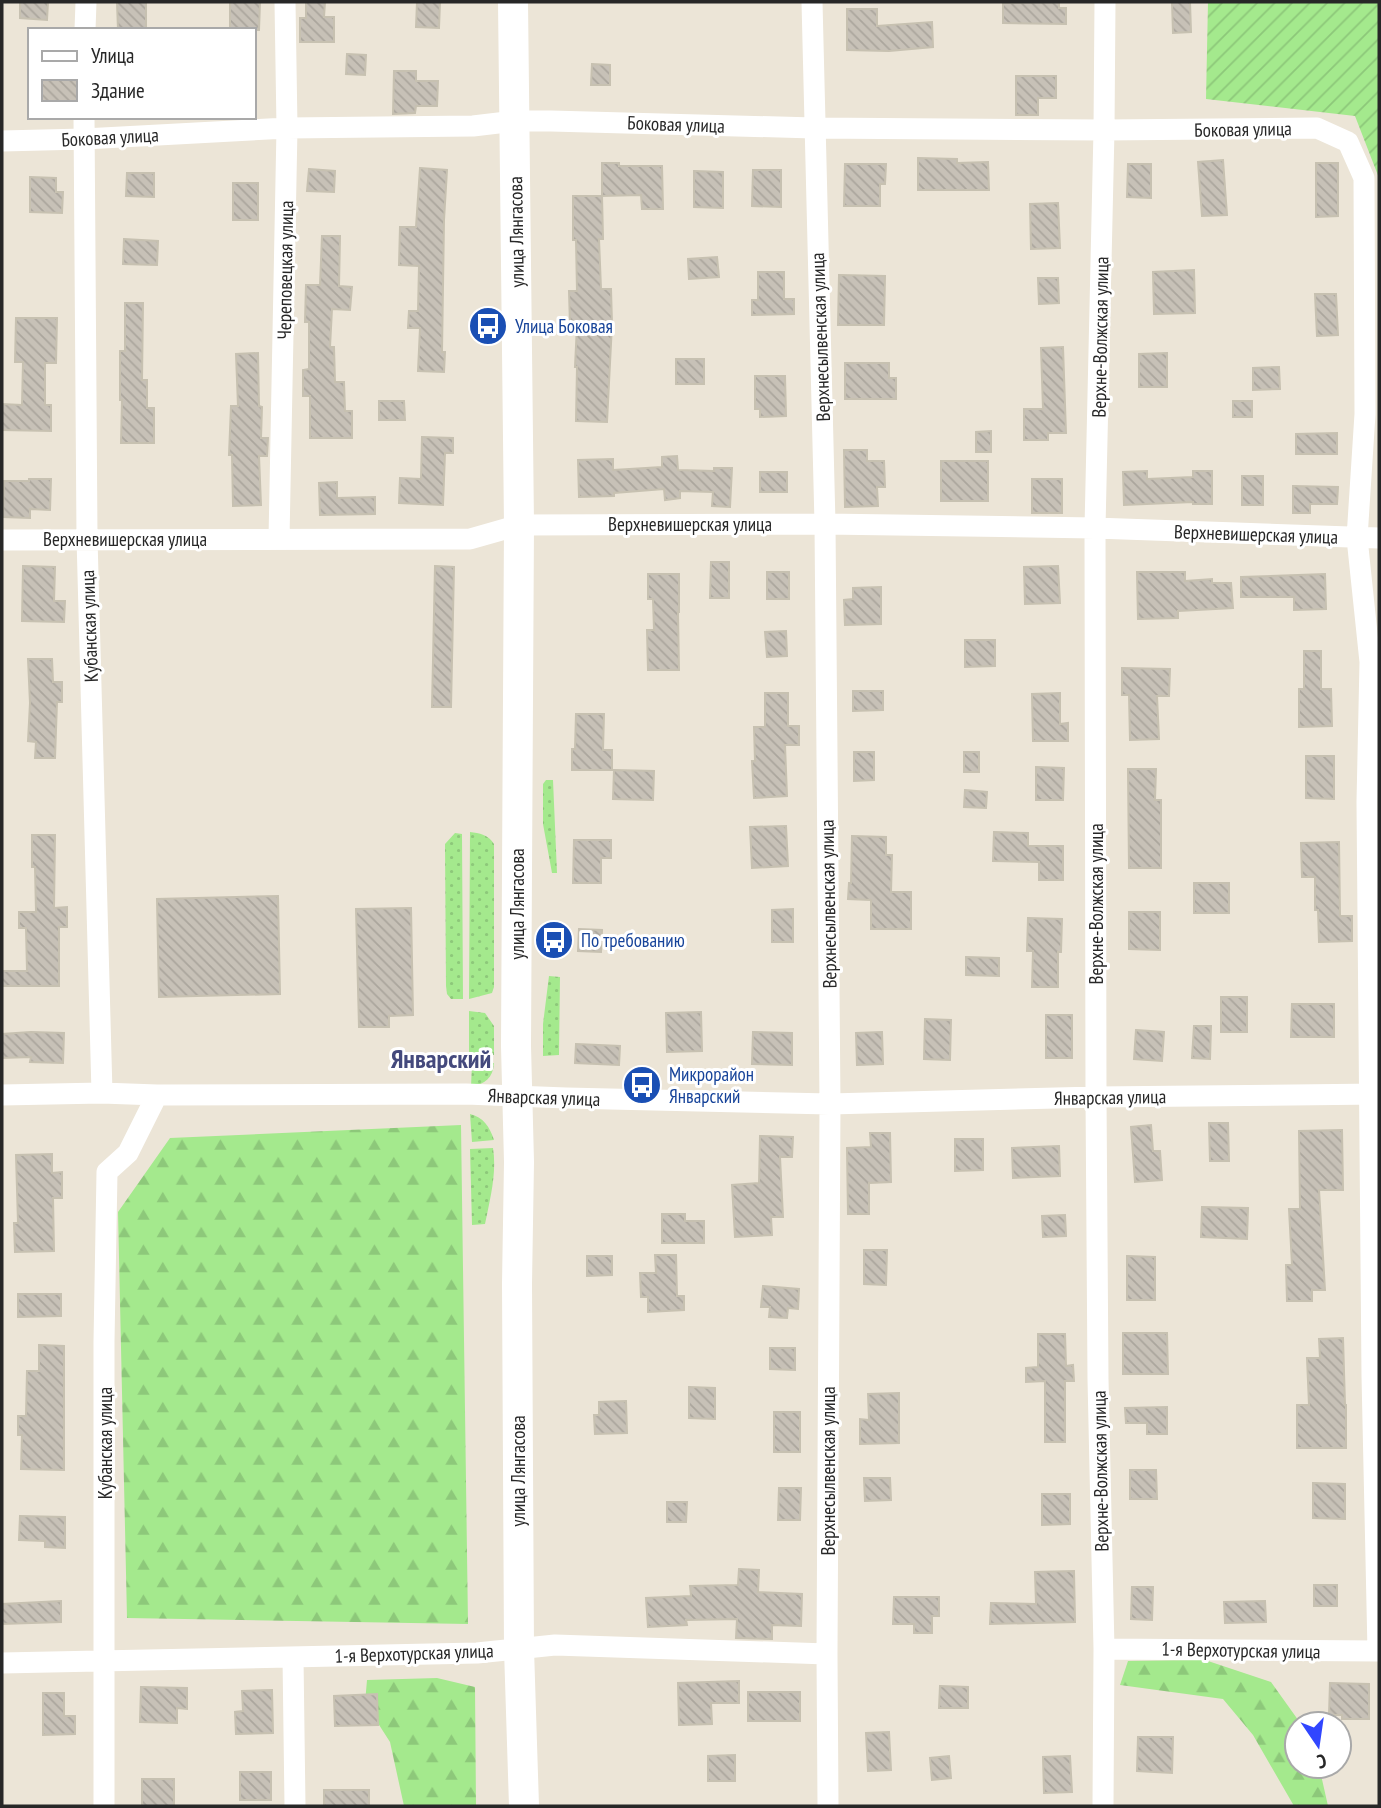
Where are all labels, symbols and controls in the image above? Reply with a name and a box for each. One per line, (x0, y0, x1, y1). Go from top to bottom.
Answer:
legend (28, 28, 256, 119)
text: Улица (91, 42, 134, 69)
text: Здание (91, 77, 145, 104)
street label: Боковая улица (627, 110, 725, 138)
street label: Боковая улица (1194, 116, 1292, 142)
street label: Боковая улица (61, 122, 159, 152)
street label: улица Лянгасова (503, 176, 529, 288)
street label: Череповецкая улица (272, 200, 298, 340)
street label: Верхнесылвенская улица (805, 252, 835, 422)
street label: Верхне-Волжская улица (1087, 256, 1113, 418)
bus stop icon: Улица Боковая (467, 305, 509, 347)
place label: Улица Боковая (515, 314, 613, 338)
street label: Верхневишерская улица (608, 512, 772, 536)
street label: Верхневишерская улица (1174, 519, 1338, 549)
street label: Верхневишерская улица (43, 527, 207, 551)
street label: Кубанская улица (75, 569, 103, 683)
street label: Верхнесылвенская улица (815, 819, 841, 989)
street label: Верхне-Волжская улица (1084, 823, 1108, 985)
street label: улица Лянгасова (505, 848, 529, 960)
bus stop icon: По требованию (533, 919, 575, 961)
place label: По требованию (581, 928, 685, 952)
district label: Январский (391, 1042, 491, 1075)
place label: Микрорайон Январский (669, 1062, 754, 1108)
bus stop icon: Микрорайон Январский (621, 1064, 663, 1106)
street label: Январская улица (487, 1083, 601, 1111)
street label: Январская улица (1054, 1084, 1166, 1110)
street label: Кубанская улица (93, 1387, 117, 1499)
street label: Верхнесылвенская улица (816, 1387, 840, 1555)
street label: Верхне-Волжская улица (1087, 1390, 1113, 1552)
street label: улица Лянгасова (506, 1415, 530, 1527)
street label: 1-я Верхотурская улица (1161, 1637, 1321, 1663)
street label: 1-я Верхотурская улица (334, 1638, 494, 1668)
north arrow (1283, 1710, 1353, 1780)
text: С (1315, 1749, 1329, 1774)

